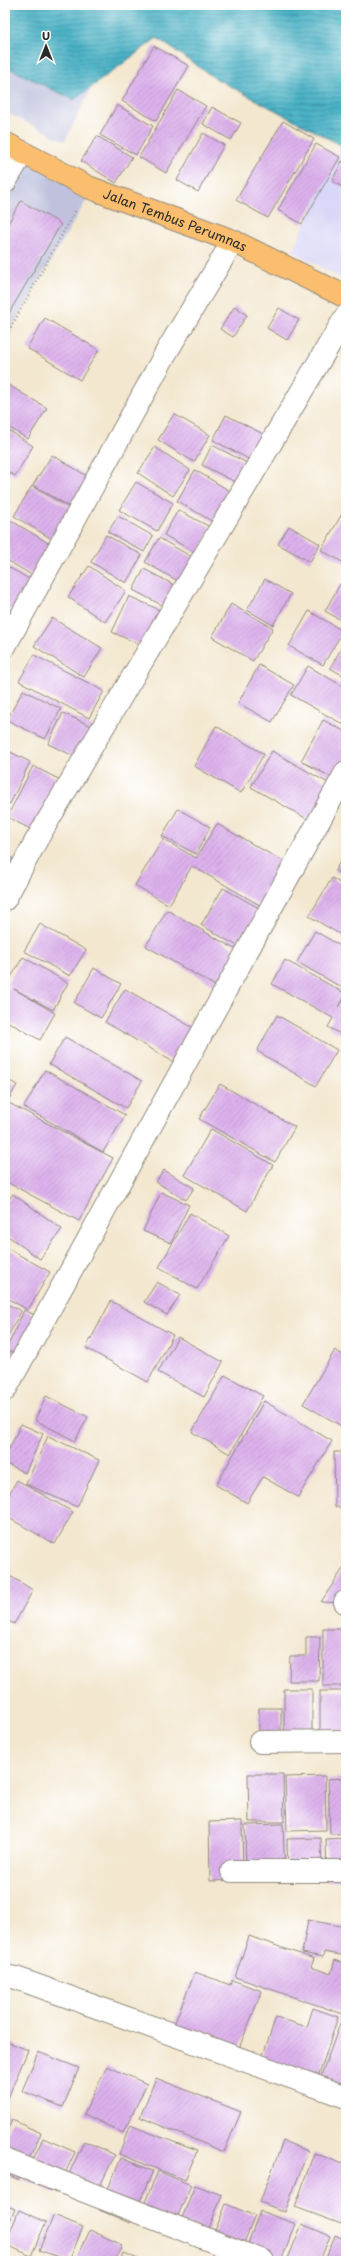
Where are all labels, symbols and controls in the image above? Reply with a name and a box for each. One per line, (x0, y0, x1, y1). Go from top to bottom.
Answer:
north arrow (26, 26, 66, 66)
text: U (42, 27, 50, 44)
street label: Jalan Tembus Perumnas (101, 184, 251, 256)

